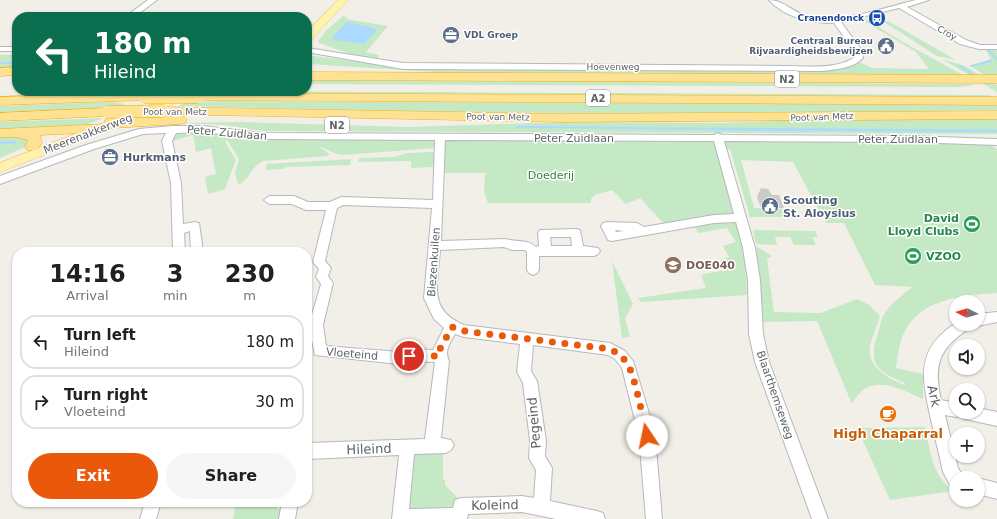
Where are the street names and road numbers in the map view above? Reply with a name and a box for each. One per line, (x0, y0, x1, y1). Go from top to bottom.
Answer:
street label: Croy (936, 24, 959, 43)
street label: Hoevenweg (587, 62, 640, 72)
road number: N2 (775, 71, 799, 87)
road number: A2 (586, 90, 610, 106)
street label: Poot van Metz (143, 107, 207, 117)
street label: Meerenakkerweg (42, 111, 134, 157)
street label: Poot van Metz (466, 111, 530, 123)
street label: Poot van Metz (790, 111, 854, 123)
road number: N2 (325, 117, 349, 133)
street label: Peter Zuidlaan (187, 123, 268, 143)
street label: Peter Zuidlaan (534, 132, 614, 145)
street label: Peter Zuidlaan (858, 133, 938, 146)
street label: Biezenkuilen (425, 227, 443, 297)
street label: Vloeteind (325, 345, 379, 363)
street label: Blaarthemseweg (754, 349, 796, 441)
street label: Ark (924, 384, 944, 409)
street label: Pegeind (524, 397, 544, 449)
street label: Hileind (346, 441, 392, 457)
street label: Koleind (471, 497, 519, 513)

